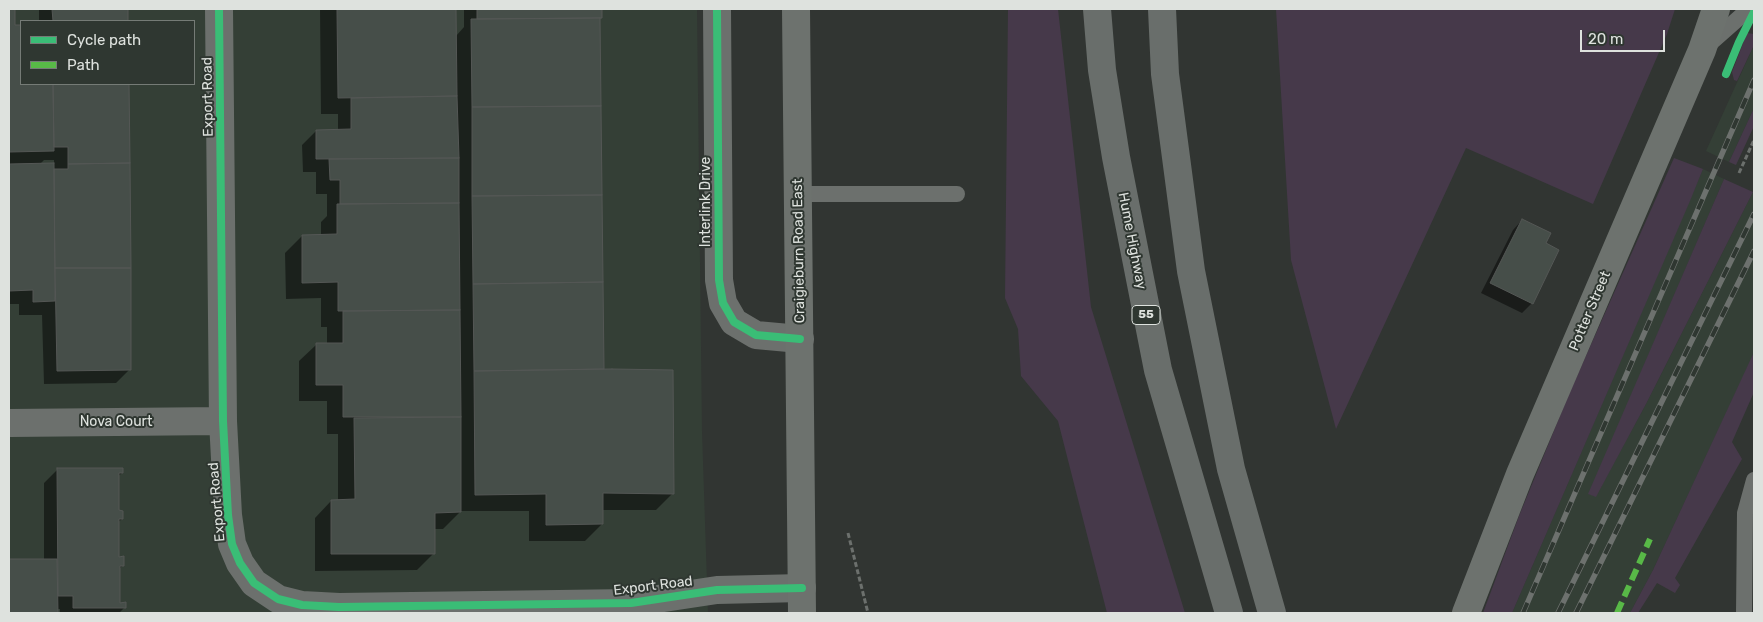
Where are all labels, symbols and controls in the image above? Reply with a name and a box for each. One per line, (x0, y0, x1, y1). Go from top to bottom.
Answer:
legend (20, 20, 195, 85)
scale bar (1583, 20, 1668, 52)
text: 20 m (1588, 30, 1623, 48)
text: Cycle path (67, 31, 141, 49)
text: Path (67, 56, 100, 74)
street label: Export Road (199, 57, 217, 137)
street label: Interlink Drive (698, 157, 714, 247)
street label: Craigieburn Road East (789, 179, 809, 323)
street label: Hume Highway (1114, 191, 1150, 291)
street label: Potter Street (1566, 269, 1614, 353)
road number: 55 (1132, 306, 1160, 324)
street label: Nova Court (80, 414, 152, 430)
street label: Export Road (205, 462, 229, 542)
street label: Export Road (612, 573, 694, 599)

